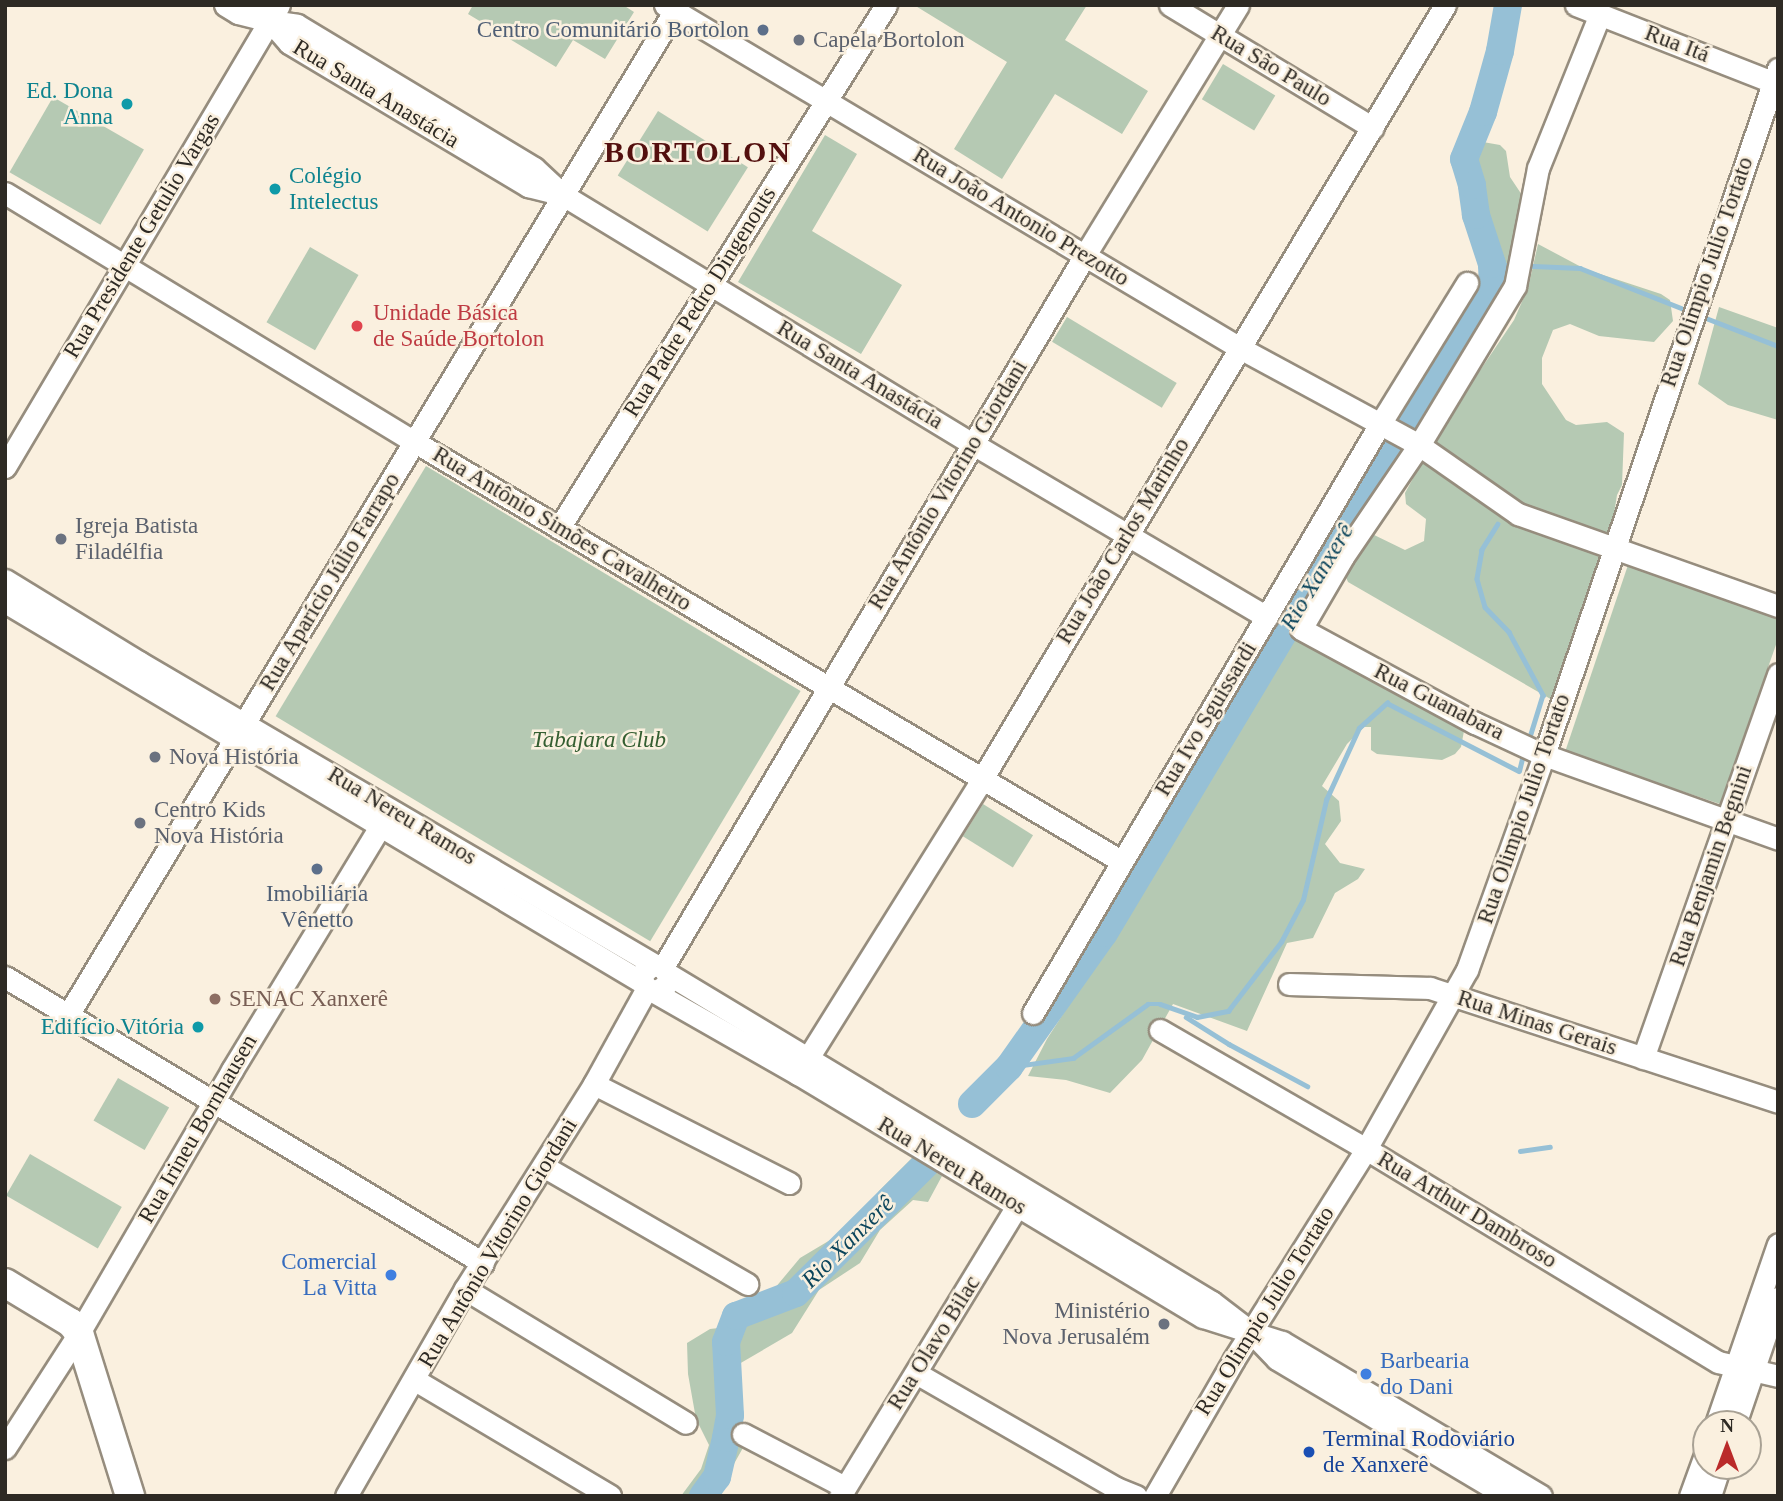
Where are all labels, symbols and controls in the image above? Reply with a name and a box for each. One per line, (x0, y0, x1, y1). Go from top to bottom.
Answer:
place label: Centro Comunitário Bortolon (477, 16, 749, 44)
street label: Rua São Paulo (1206, 19, 1336, 113)
street label: Rua Itá (1641, 19, 1713, 69)
marker: Centro Comunitário Bortolon (755, 22, 771, 38)
place label: Capela Bortolon (813, 26, 964, 54)
marker: Capela Bortolon (791, 32, 807, 48)
street label: Rua Santa Anastácia (287, 33, 465, 155)
place label: Ed. Dona Anna (26, 77, 113, 131)
marker: Ed. Dona Anna (119, 96, 135, 112)
street label: Rua Presidente Getulio Vargas (58, 108, 226, 364)
district label: BORTOLON (605, 134, 791, 170)
street label: Rua João Antonio Prezotto (907, 141, 1135, 293)
street label: Rua Olimpio Julio Tortato (1655, 153, 1759, 391)
place label: Colégio Intelectus (289, 162, 378, 216)
marker: Colégio Intelectus (267, 181, 283, 197)
street label: Rua Padre Pedro Dingenouts (618, 182, 782, 422)
place label: Unidade Básica de Saúde Bortolon (373, 299, 544, 353)
street label: Rua Santa Anastácia (771, 314, 949, 436)
marker: Unidade Básica de Saúde Bortolon (347, 316, 367, 336)
street label: Rua Antônio Vitorino Giordani (862, 354, 1034, 616)
street label: Rua João Carlos Marinho (1050, 433, 1196, 649)
street label: Rua Antônio Simões Cavalheiro (427, 440, 697, 618)
street label: Rua Aparício Júlio Farrapo (254, 467, 406, 697)
place label: Igreja Batista Filadélfia (75, 512, 198, 566)
water label: Rio Xanxerê (1274, 518, 1360, 636)
marker: Igreja Batista Filadélfia (53, 531, 69, 547)
street label: Rua Ivo Sguissardi (1149, 637, 1263, 801)
street label: Rua Guanabara (1369, 657, 1509, 747)
street label: Rua Olimpio Julio Tortato (1472, 690, 1576, 928)
park label: Tabajara Club (532, 726, 666, 754)
place label: Nova História (169, 743, 299, 771)
marker: Nova História (147, 749, 163, 765)
street label: Rua Nereu Ramos (323, 761, 481, 871)
street label: Rua Benjamin Begnini (1664, 762, 1758, 970)
place label: Centro Kids Nova História (154, 796, 284, 850)
marker: Centro Kids Nova História (132, 815, 148, 831)
marker: Imobiliária Vênetto (309, 861, 325, 877)
place label: Imobiliária Vênetto (266, 880, 368, 934)
street label: Rua Minas Gerais (1454, 984, 1620, 1062)
place label: SENAC Xanxerê (229, 985, 388, 1013)
marker: SENAC Xanxerê (207, 991, 223, 1007)
place label: Edifício Vitória (40, 1013, 184, 1041)
marker: Edifício Vitória (190, 1019, 206, 1035)
street label: Rua Irineu Bornhausen (133, 1030, 263, 1228)
street label: Rua Nereu Ramos (873, 1111, 1031, 1221)
street label: Rua Antônio Vitorino Giordani (412, 1112, 584, 1374)
street label: Rua Arthur Dambroso (1372, 1145, 1562, 1275)
water label: Rio Xanxerê (796, 1190, 900, 1294)
street label: Rua Olimpio Julio Tortato (1189, 1201, 1341, 1421)
place label: Comercial La Vitta (281, 1248, 377, 1302)
marker: Comercial La Vitta (383, 1267, 399, 1283)
street label: Rua Olavo Bilac (882, 1271, 986, 1415)
place label: Ministério Nova Jerusalém (1002, 1297, 1150, 1351)
marker: Ministério Nova Jerusalém (1156, 1316, 1172, 1332)
place label: Barbearia do Dani (1380, 1347, 1469, 1401)
marker: Barbearia do Dani (1358, 1366, 1374, 1382)
north arrow (1692, 1410, 1762, 1480)
text: N (1720, 1415, 1734, 1436)
place label: Terminal Rodoviário de Xanxerê (1323, 1425, 1515, 1479)
marker: Terminal Rodoviário de Xanxerê (1301, 1444, 1317, 1460)

